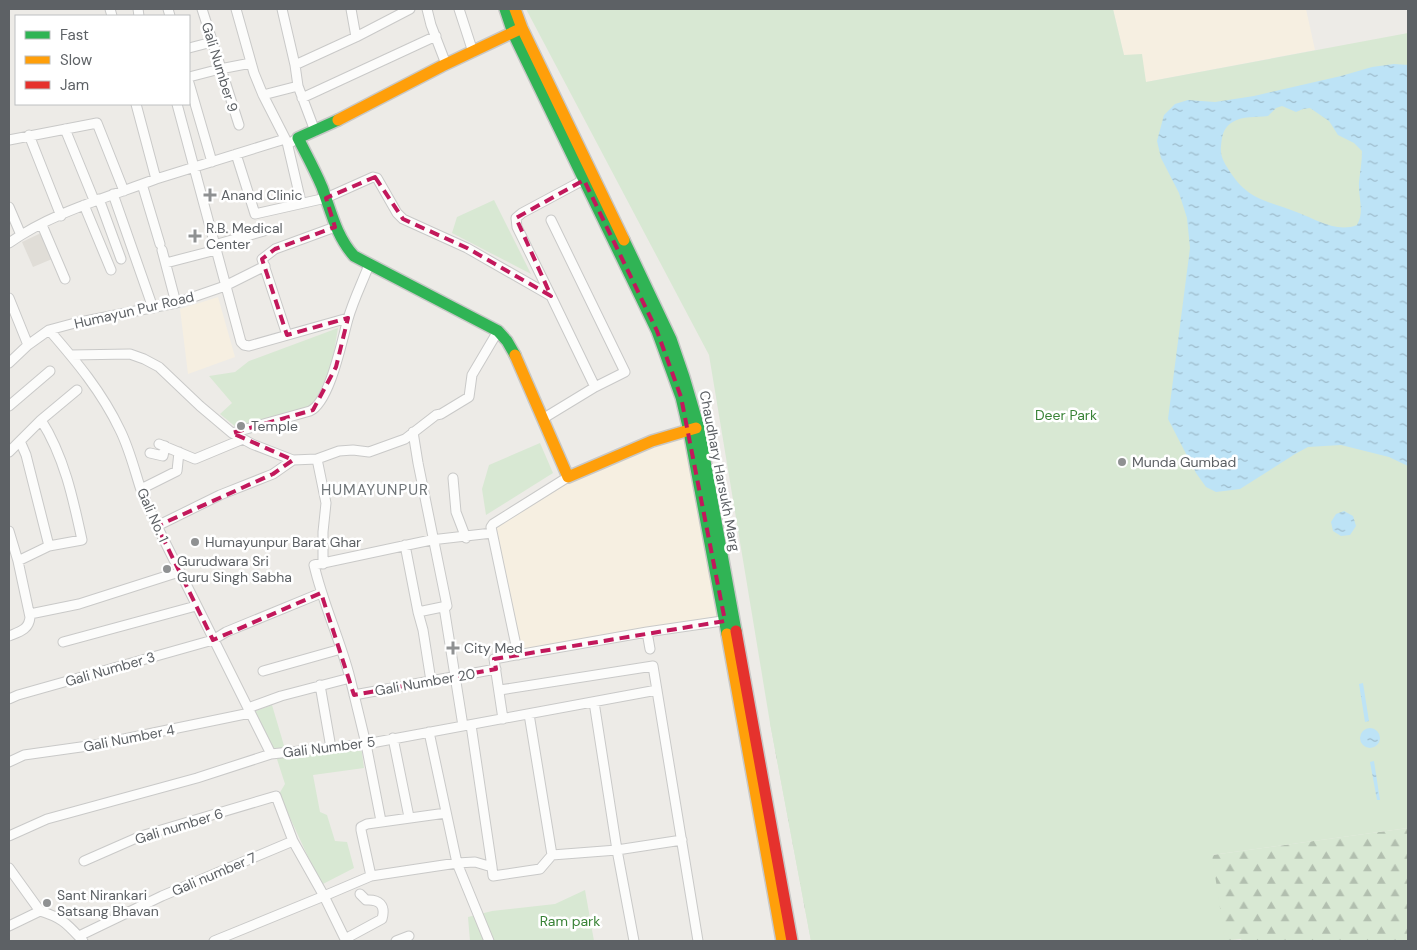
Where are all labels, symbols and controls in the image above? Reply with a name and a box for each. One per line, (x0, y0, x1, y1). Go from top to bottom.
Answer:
legend (15, 15, 190, 105)
street label: Gali Number 9 (198, 20, 242, 114)
text: Fast (60, 25, 89, 45)
text: Slow (60, 50, 93, 70)
text: Jam (60, 75, 89, 95)
place label: Anand Clinic (221, 186, 302, 204)
marker: Anand Clinic (203, 188, 217, 202)
place label: R.B. Medical Center (206, 219, 283, 253)
marker: R.B. Medical Center (188, 229, 202, 243)
street label: Humayun Pur Road (72, 287, 196, 333)
street label: Chaudhary Harsukh Marg (696, 389, 744, 553)
park label: Deer Park (1035, 406, 1097, 424)
place label: Temple (251, 417, 298, 435)
marker: Temple (235, 420, 247, 432)
place label: Munda Gumbad (1132, 453, 1236, 471)
marker: Munda Gumbad (1116, 456, 1128, 468)
district label: HUMAYUNPUR (321, 480, 429, 500)
street label: Gali No. 1 (133, 485, 173, 545)
place label: Humayunpur Barat Ghar (205, 533, 361, 551)
marker: Humayunpur Barat Ghar (189, 536, 201, 548)
place label: Gurudwara Sri Guru Singh Sabha (177, 552, 292, 586)
marker: Gurudwara Sri Guru Singh Sabha (161, 563, 173, 575)
place label: City Med (464, 639, 523, 657)
marker: City Med (446, 641, 460, 655)
street label: Gali Number 3 (63, 648, 157, 690)
street label: Gali Number 20 (373, 664, 477, 700)
street label: Gali Number 4 (82, 720, 177, 756)
street label: Gali Number 5 (282, 732, 376, 762)
street label: Gali number 6 (133, 804, 225, 848)
street label: Gali number 7 (169, 848, 259, 900)
place label: Sant Nirankari Satsang Bhavan (57, 886, 159, 920)
marker: Sant Nirankari Satsang Bhavan (41, 897, 53, 909)
park label: Ram park (540, 912, 600, 930)

